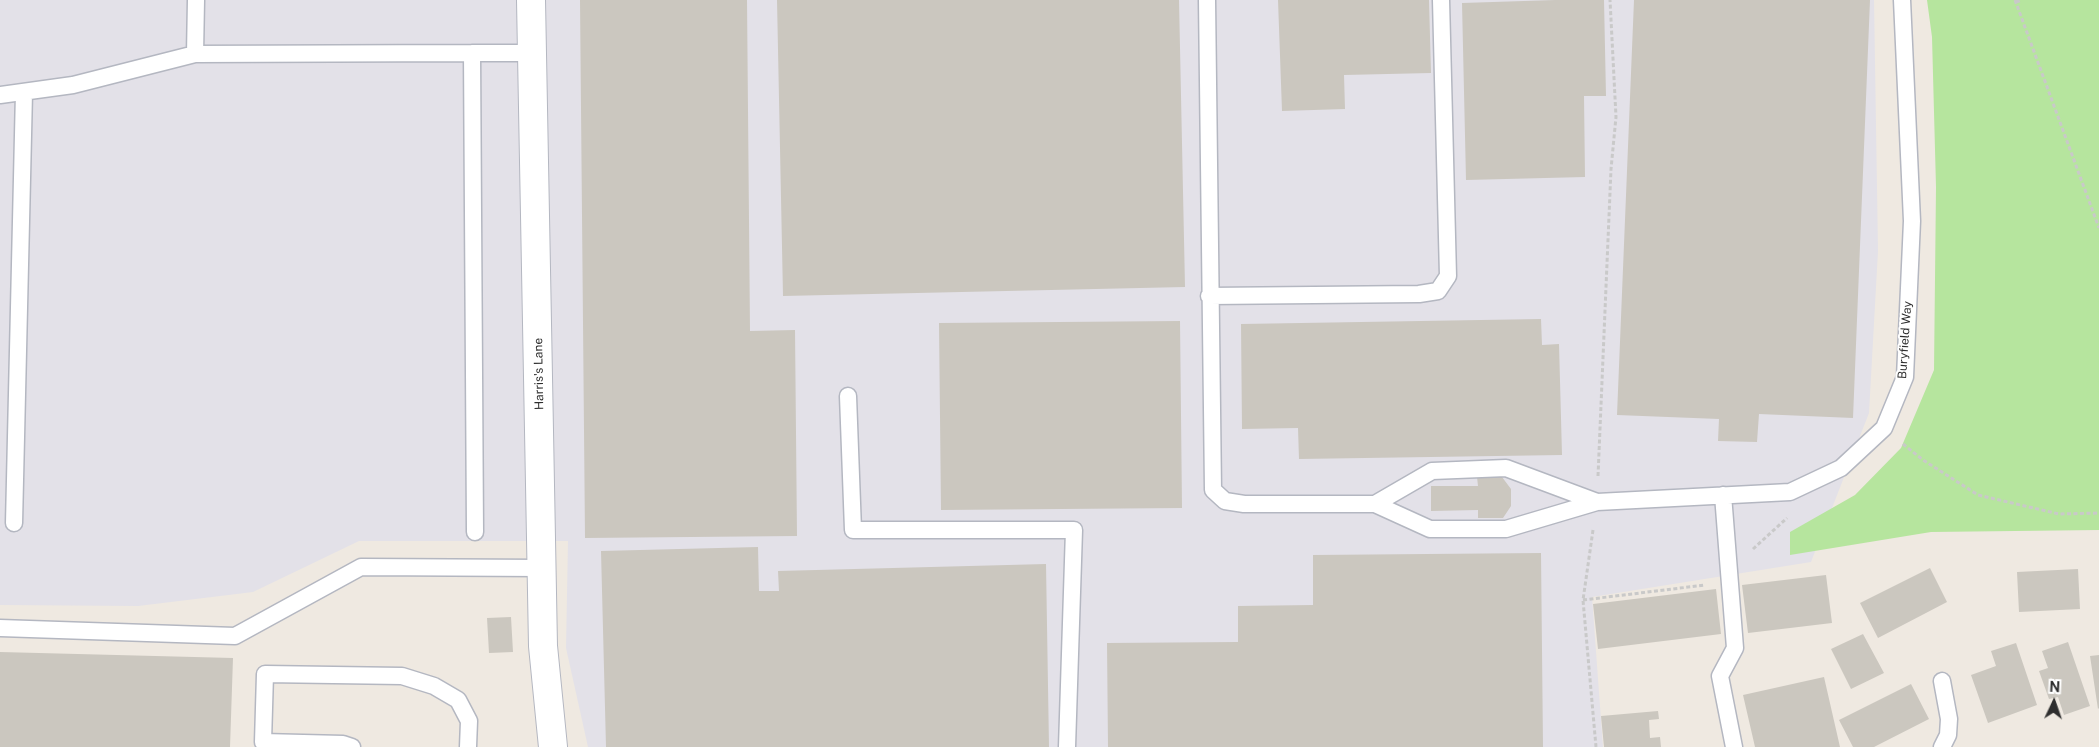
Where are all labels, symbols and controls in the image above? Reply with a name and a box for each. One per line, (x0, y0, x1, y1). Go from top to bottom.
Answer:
street label: Buryfield Way (1895, 301, 1915, 379)
street label: Harris's Lane (531, 338, 547, 410)
north arrow (2029, 677, 2079, 727)
text: N (2049, 679, 2061, 695)

